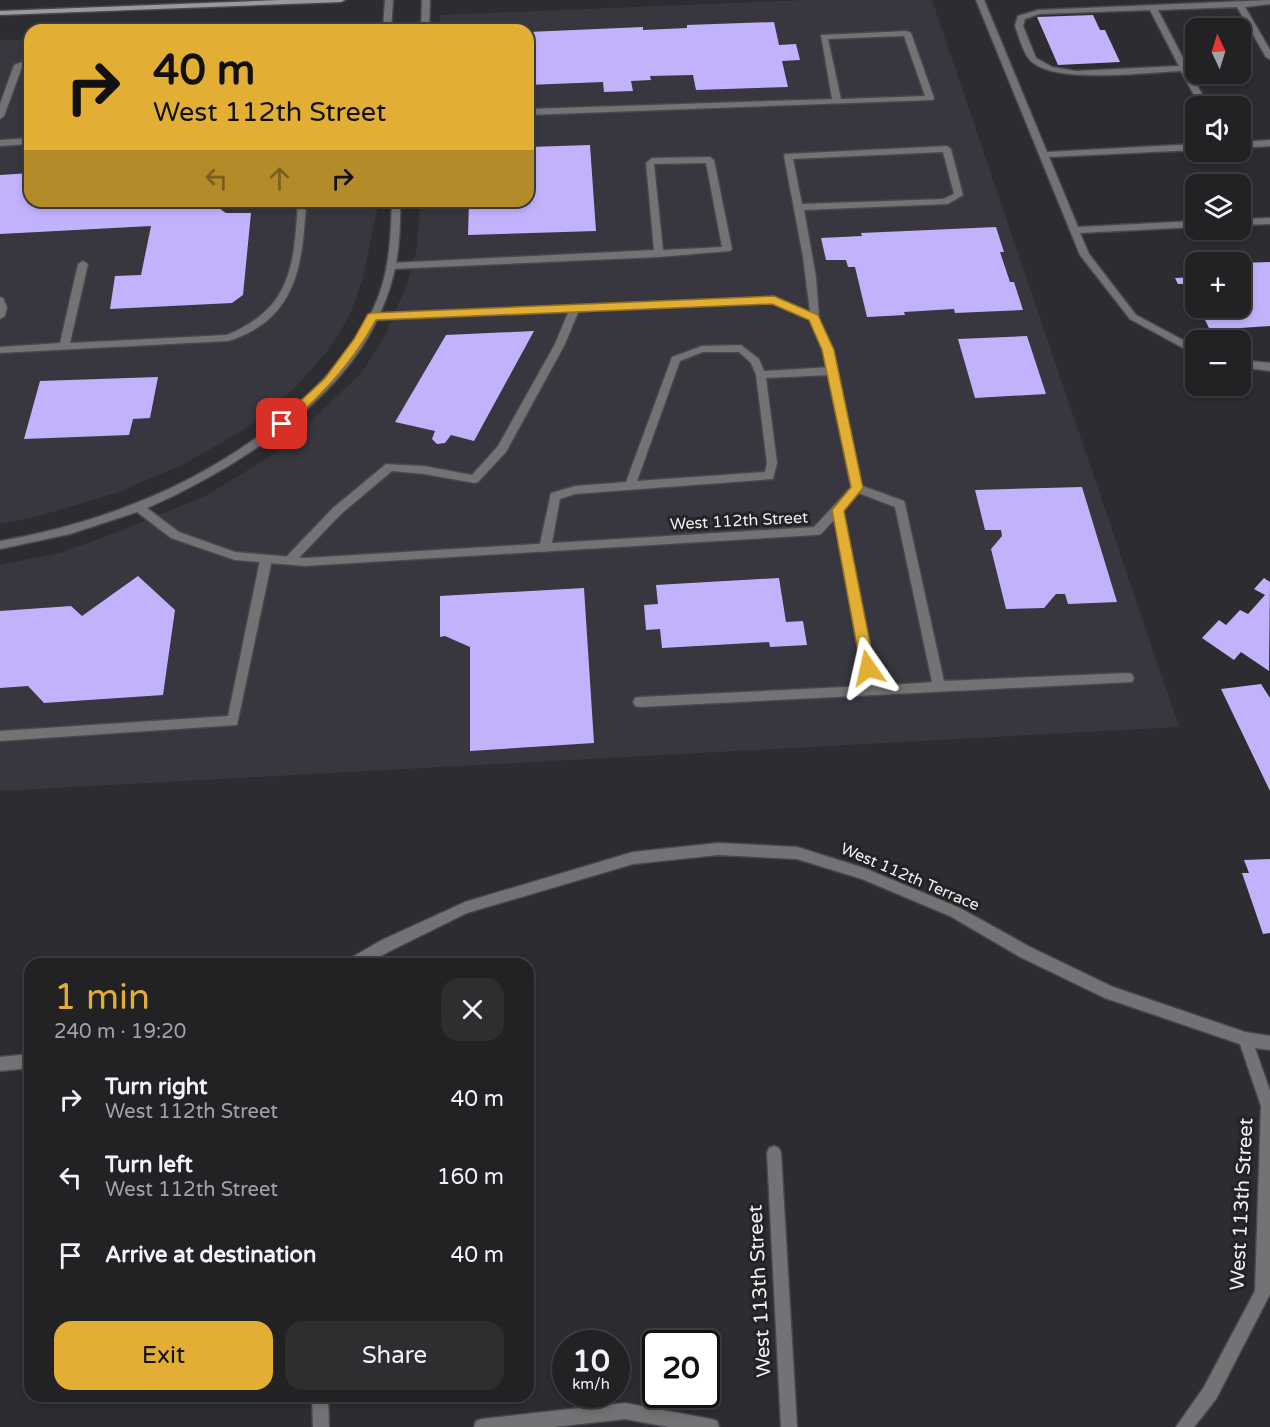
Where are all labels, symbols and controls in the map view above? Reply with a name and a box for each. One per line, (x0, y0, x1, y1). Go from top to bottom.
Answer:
north arrow (1185, 18, 1251, 84)
map controls (1185, 18, 1251, 396)
text: 40 m (153, 45, 255, 96)
icon: right (54, 48, 132, 126)
text: West 112th Street (153, 96, 386, 129)
button: sound (1185, 96, 1251, 162)
icon: left (200, 162, 233, 195)
icon: ahead (263, 162, 296, 195)
icon: right (326, 162, 359, 195)
button: layers (1185, 174, 1251, 240)
button: + (1185, 252, 1251, 318)
button: − (1185, 330, 1251, 396)
pin (256, 398, 307, 449)
icon: arrive (265, 407, 298, 440)
street label: West 112th Street (669, 507, 809, 535)
position arrow (836, 636, 900, 700)
street label: West 112th Terrace (837, 839, 983, 915)
text: 1 min (54, 976, 150, 1019)
button: close (441, 978, 504, 1041)
text: 240 m · 19:20 (54, 1020, 186, 1044)
text: Turn right (105, 1074, 207, 1100)
icon: right (54, 1083, 87, 1116)
text: 40 m (450, 1086, 504, 1112)
text: West 112th Street (105, 1100, 278, 1124)
street label: West 113th Street (1225, 1117, 1259, 1291)
text: Turn left (105, 1152, 193, 1178)
icon: left (54, 1161, 87, 1194)
text: 160 m (437, 1164, 504, 1190)
text: West 112th Street (105, 1178, 278, 1202)
street label: West 113th Street (743, 1204, 777, 1378)
icon: arrive (54, 1239, 87, 1272)
text: Arrive at destination (105, 1242, 316, 1268)
text: 40 m (450, 1242, 504, 1268)
button: Exit (54, 1321, 273, 1390)
button: Share (285, 1321, 504, 1390)
speed limit sign: 20 (642, 1330, 720, 1408)
text: 10 (572, 1343, 610, 1380)
text: km/h (572, 1375, 610, 1393)

